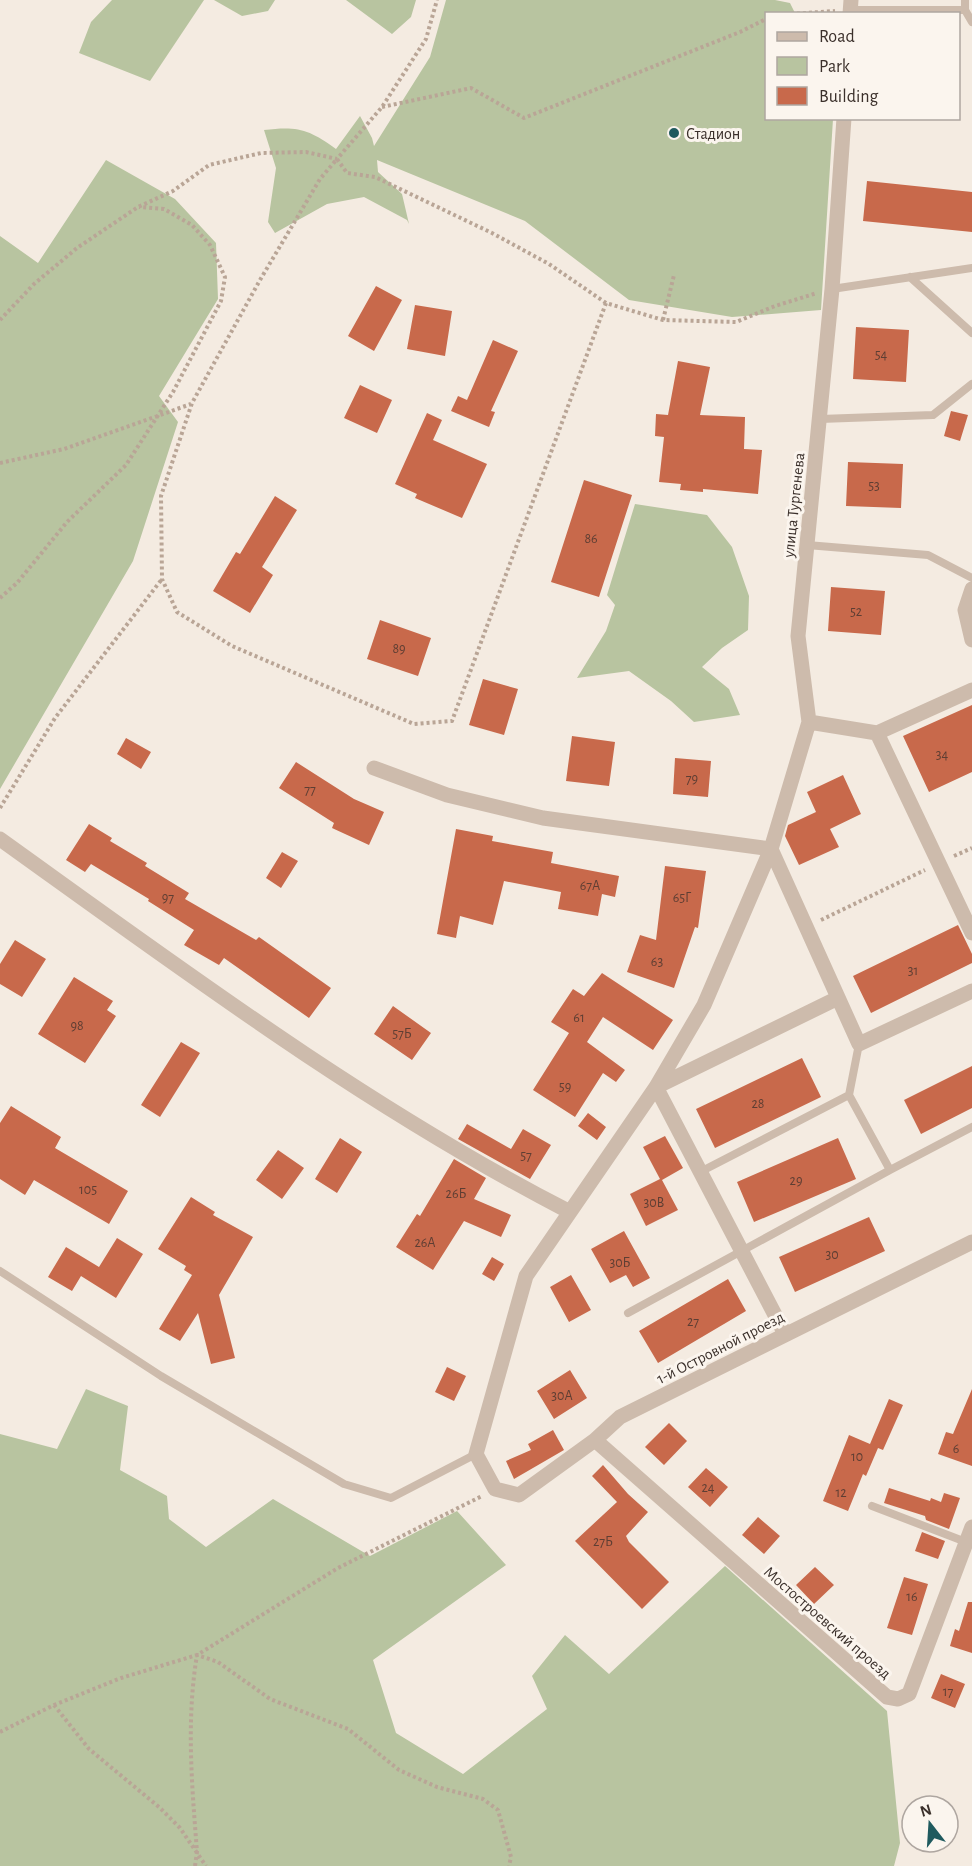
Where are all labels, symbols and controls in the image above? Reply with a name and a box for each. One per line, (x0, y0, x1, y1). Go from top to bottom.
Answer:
legend (765, 12, 960, 120)
text: Road (819, 28, 855, 46)
text: Park (819, 58, 851, 76)
text: Building (819, 88, 879, 106)
marker: Стадион (667, 126, 681, 140)
place label: Стадион (686, 126, 740, 142)
house number: 54 (875, 348, 888, 362)
street label: улица Тургенева (780, 452, 808, 559)
house number: 53 (868, 479, 880, 493)
house number: 86 (584, 532, 598, 546)
house number: 52 (850, 605, 862, 619)
house number: 89 (392, 642, 406, 656)
house number: 34 (936, 748, 949, 762)
house number: 79 (686, 772, 698, 786)
house number: 77 (304, 783, 316, 797)
house number: 67А (580, 879, 600, 893)
house number: 97 (162, 891, 174, 905)
house number: 65Г (673, 891, 692, 905)
house number: 63 (651, 955, 663, 969)
house number: 31 (908, 964, 918, 978)
house number: 61 (573, 1011, 585, 1025)
house number: 98 (70, 1019, 84, 1033)
house number: 57Б (392, 1027, 412, 1041)
house number: 59 (559, 1080, 571, 1094)
house number: 28 (751, 1097, 765, 1111)
house number: 57 (520, 1149, 532, 1163)
house number: 29 (790, 1174, 802, 1188)
house number: 105 (79, 1183, 97, 1197)
house number: 26Б (446, 1187, 466, 1201)
house number: 30В (643, 1196, 665, 1210)
house number: 26А (414, 1236, 436, 1250)
house number: 30 (825, 1248, 839, 1262)
house number: 30Б (609, 1256, 631, 1270)
street label: 1-й Островной проезд (654, 1309, 787, 1387)
house number: 27 (687, 1315, 699, 1329)
house number: 30А (551, 1389, 573, 1403)
house number: 6 (953, 1442, 959, 1456)
house number: 10 (851, 1450, 863, 1464)
house number: 24 (701, 1481, 715, 1495)
house number: 12 (835, 1486, 847, 1500)
house number: 27Б (593, 1535, 613, 1549)
street label: Мостостроевский проезд (761, 1563, 894, 1682)
house number: 16 (906, 1590, 918, 1604)
house number: 17 (943, 1685, 953, 1699)
north arrow (900, 1794, 960, 1854)
text: N (918, 1801, 934, 1820)

